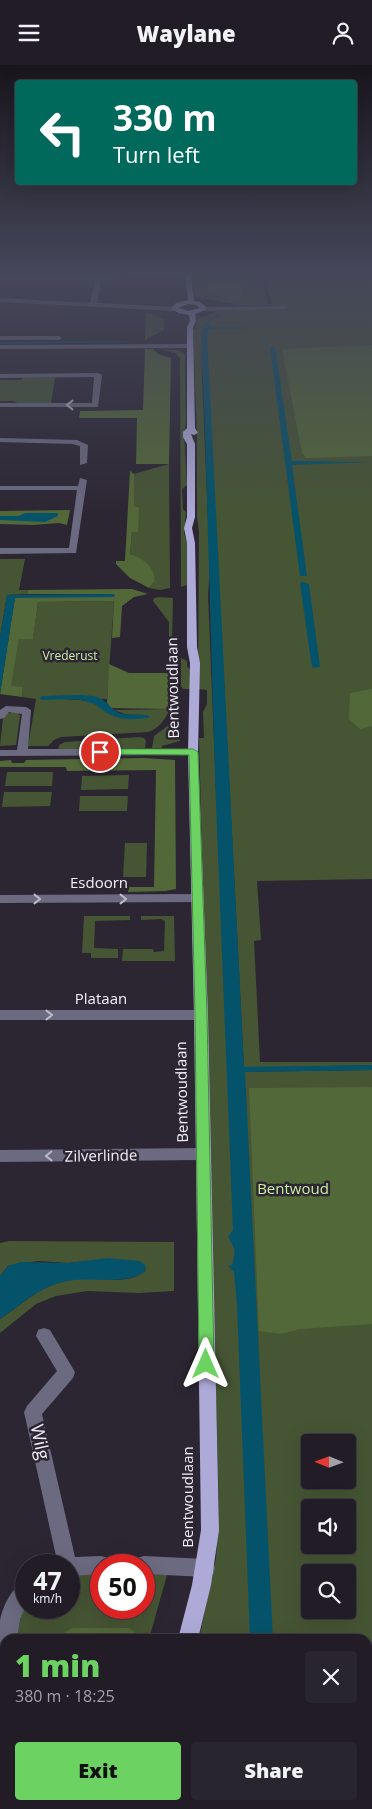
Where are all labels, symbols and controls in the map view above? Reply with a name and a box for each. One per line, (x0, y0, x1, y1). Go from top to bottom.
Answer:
text: Waylane (136, 18, 236, 48)
icon: menu (15, 19, 43, 47)
icon: person (329, 19, 357, 47)
text: 330 m (113, 94, 217, 141)
icon: left (30, 100, 95, 165)
text: Turn left (113, 139, 200, 169)
one-way arrow (66, 400, 74, 410)
street label: Bentwoudlaan (161, 637, 183, 739)
park label: Vrederust (42, 647, 98, 664)
pin (79, 731, 121, 773)
icon: arrive (86, 738, 114, 766)
street label: Esdoorn (70, 872, 128, 892)
one-way arrow (34, 894, 41, 904)
one-way arrow (119, 894, 127, 904)
street label: Plataan (75, 988, 127, 1008)
one-way arrow (45, 1010, 53, 1020)
street label: Bentwoudlaan (170, 1041, 192, 1143)
street label: Zilverlinde (65, 1144, 137, 1166)
one-way arrow (44, 1151, 52, 1161)
park label: Bentwoud (257, 1178, 329, 1198)
position arrow (179, 1337, 231, 1389)
street label: Wilg (26, 1422, 56, 1462)
north arrow (301, 1434, 356, 1489)
map controls (301, 1434, 356, 1619)
street label: Bentwoudlaan (177, 1446, 197, 1548)
button: sound (301, 1499, 356, 1554)
speed limit sign: 50 (90, 1554, 155, 1619)
text: 47 (33, 1563, 62, 1597)
button: search (301, 1564, 356, 1619)
text: km/h (33, 1590, 62, 1607)
text: 1 min (15, 1645, 100, 1686)
button: close (305, 1651, 357, 1703)
text: 380 m · 18:25 (15, 1685, 115, 1707)
button: Exit (15, 1742, 181, 1800)
button: Share (191, 1742, 357, 1800)

